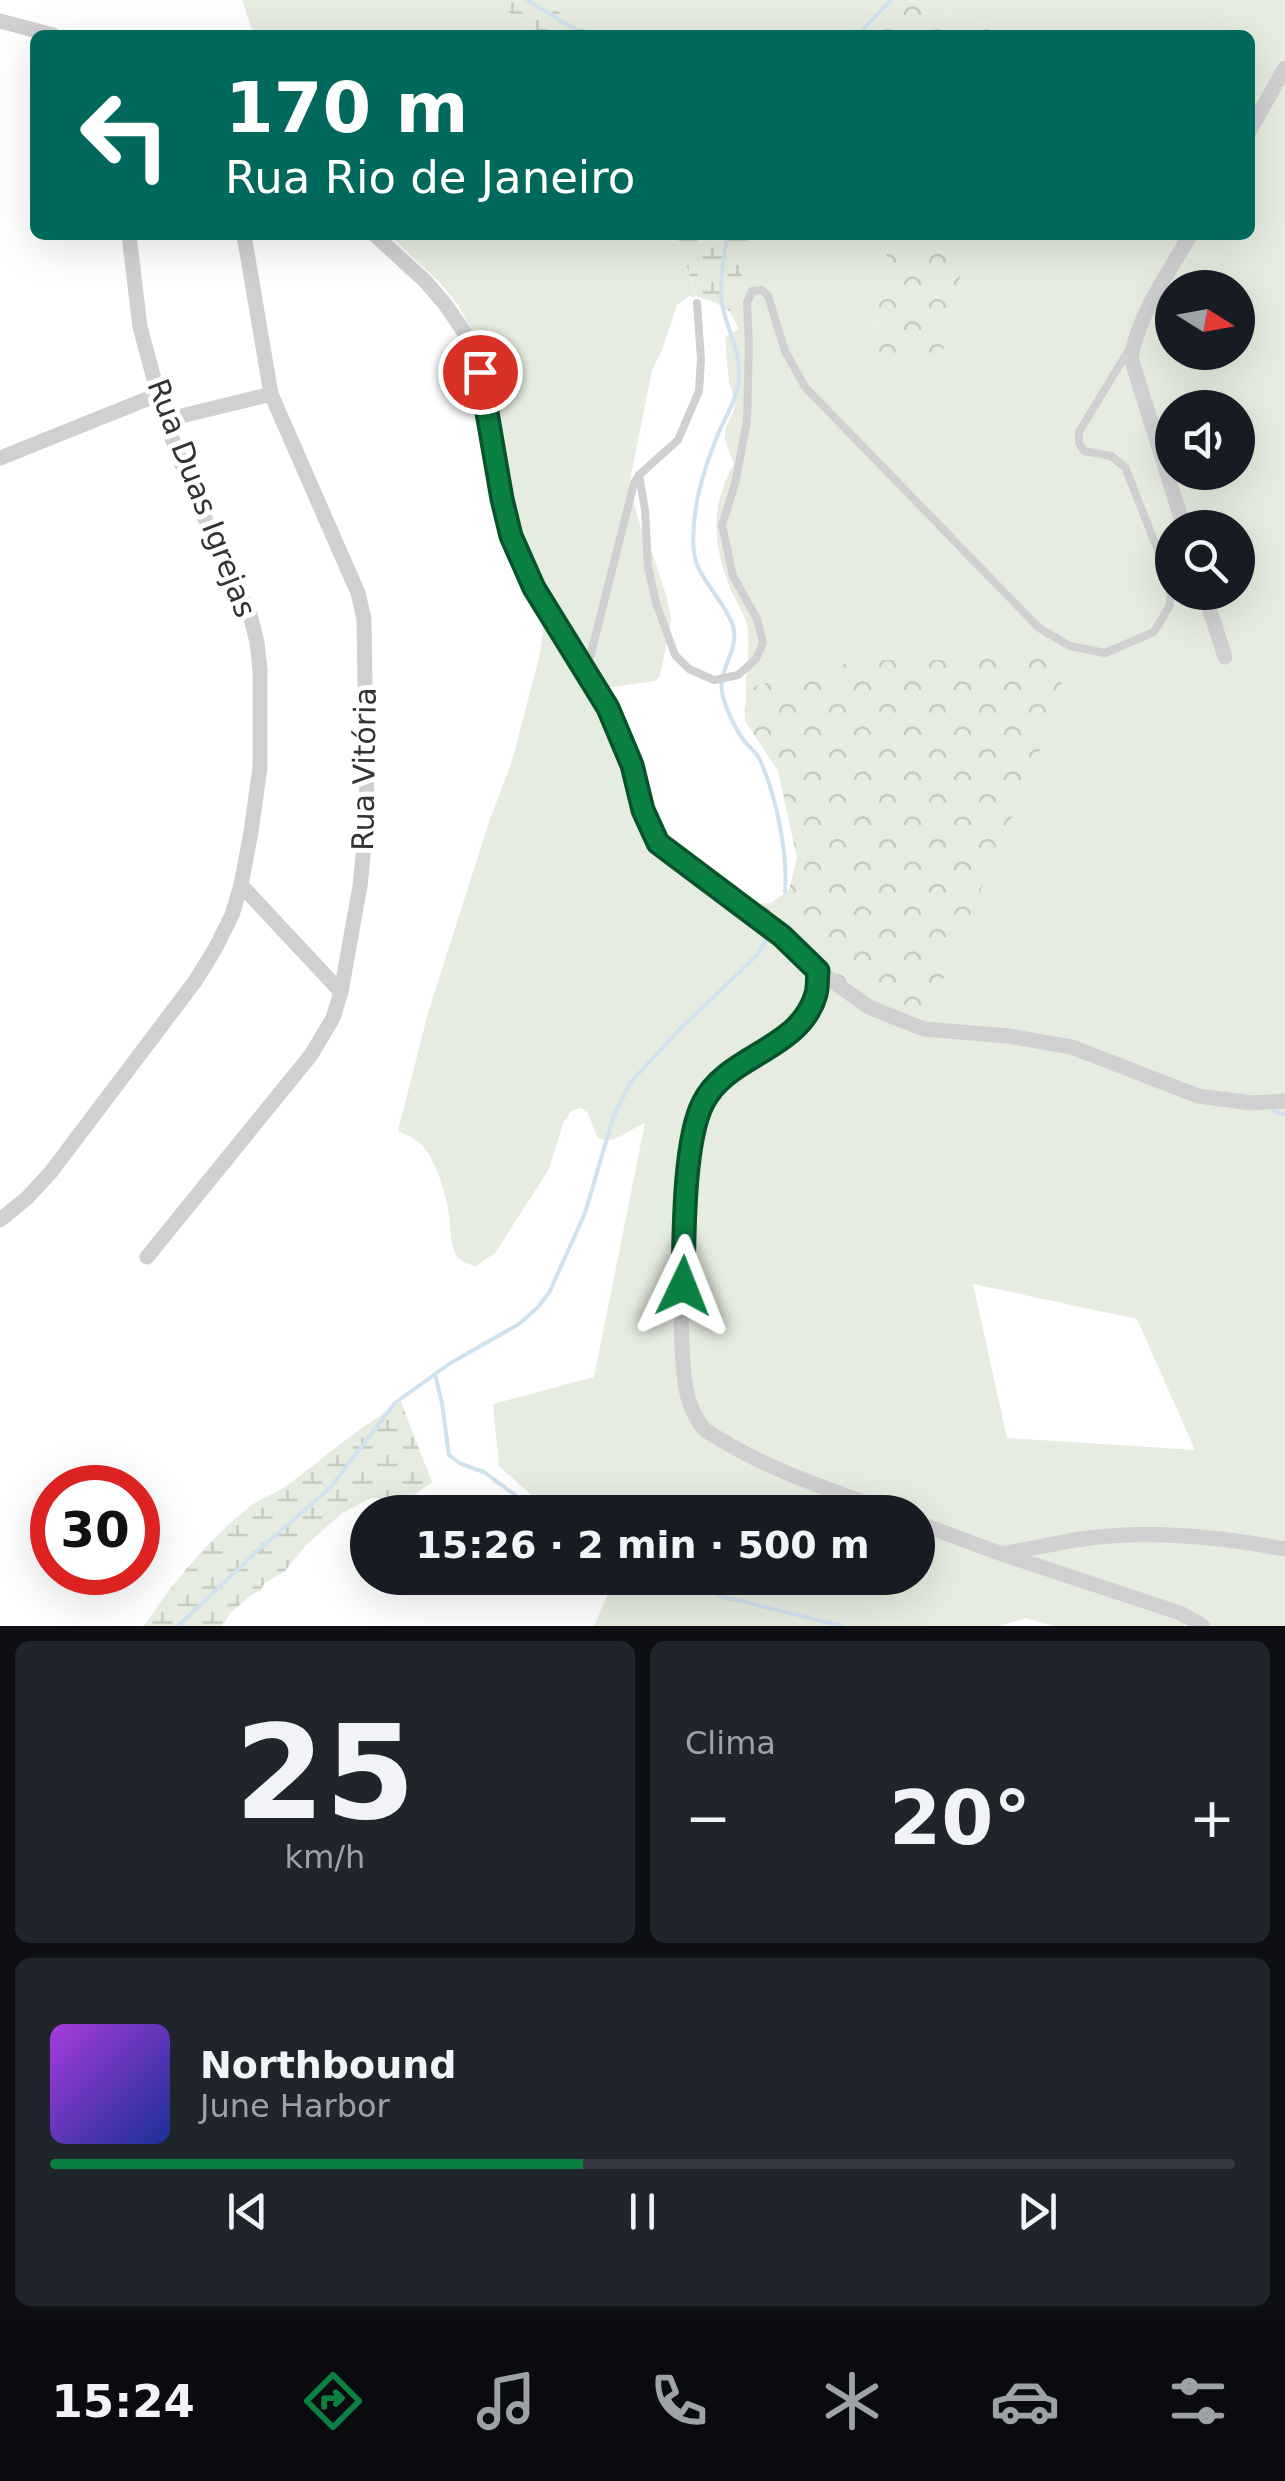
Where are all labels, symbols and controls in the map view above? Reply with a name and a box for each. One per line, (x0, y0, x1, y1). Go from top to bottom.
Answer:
text: 170 m (225, 67, 468, 149)
icon: left (60, 70, 190, 200)
text: Rua Rio de Janeiro (225, 151, 635, 204)
north arrow (1155, 270, 1255, 370)
map controls (1155, 270, 1255, 610)
pin (438, 330, 523, 415)
icon: arrive (453, 345, 508, 400)
street label: Rua Duas Igrejas (140, 374, 264, 622)
button: sound (1155, 390, 1255, 490)
button: search (1155, 510, 1255, 610)
street label: Rua Vitória (345, 687, 383, 851)
position arrow (631, 1234, 735, 1338)
speed limit sign: 30 (30, 1465, 160, 1595)
text: 15:26 · 2 min · 500 m (415, 1523, 870, 1567)
text: 25 (235, 1697, 415, 1849)
text: Clima (685, 1724, 776, 1762)
text: 20° (889, 1774, 1031, 1862)
text: − (685, 1786, 731, 1850)
text: + (1189, 1786, 1235, 1850)
text: km/h (285, 1838, 365, 1876)
text: Northbound (200, 2043, 456, 2087)
text: June Harbor (200, 2087, 390, 2125)
icon: previous (220, 2184, 275, 2239)
icon: pause (615, 2184, 670, 2239)
icon: next (1010, 2184, 1065, 2239)
icon: directions (298, 2366, 368, 2436)
icon: music (471, 2366, 541, 2436)
icon: phone (644, 2366, 714, 2436)
icon: climate (817, 2366, 887, 2436)
icon: car (990, 2366, 1060, 2436)
icon: filters (1163, 2366, 1233, 2436)
text: 15:24 (52, 2375, 195, 2428)

